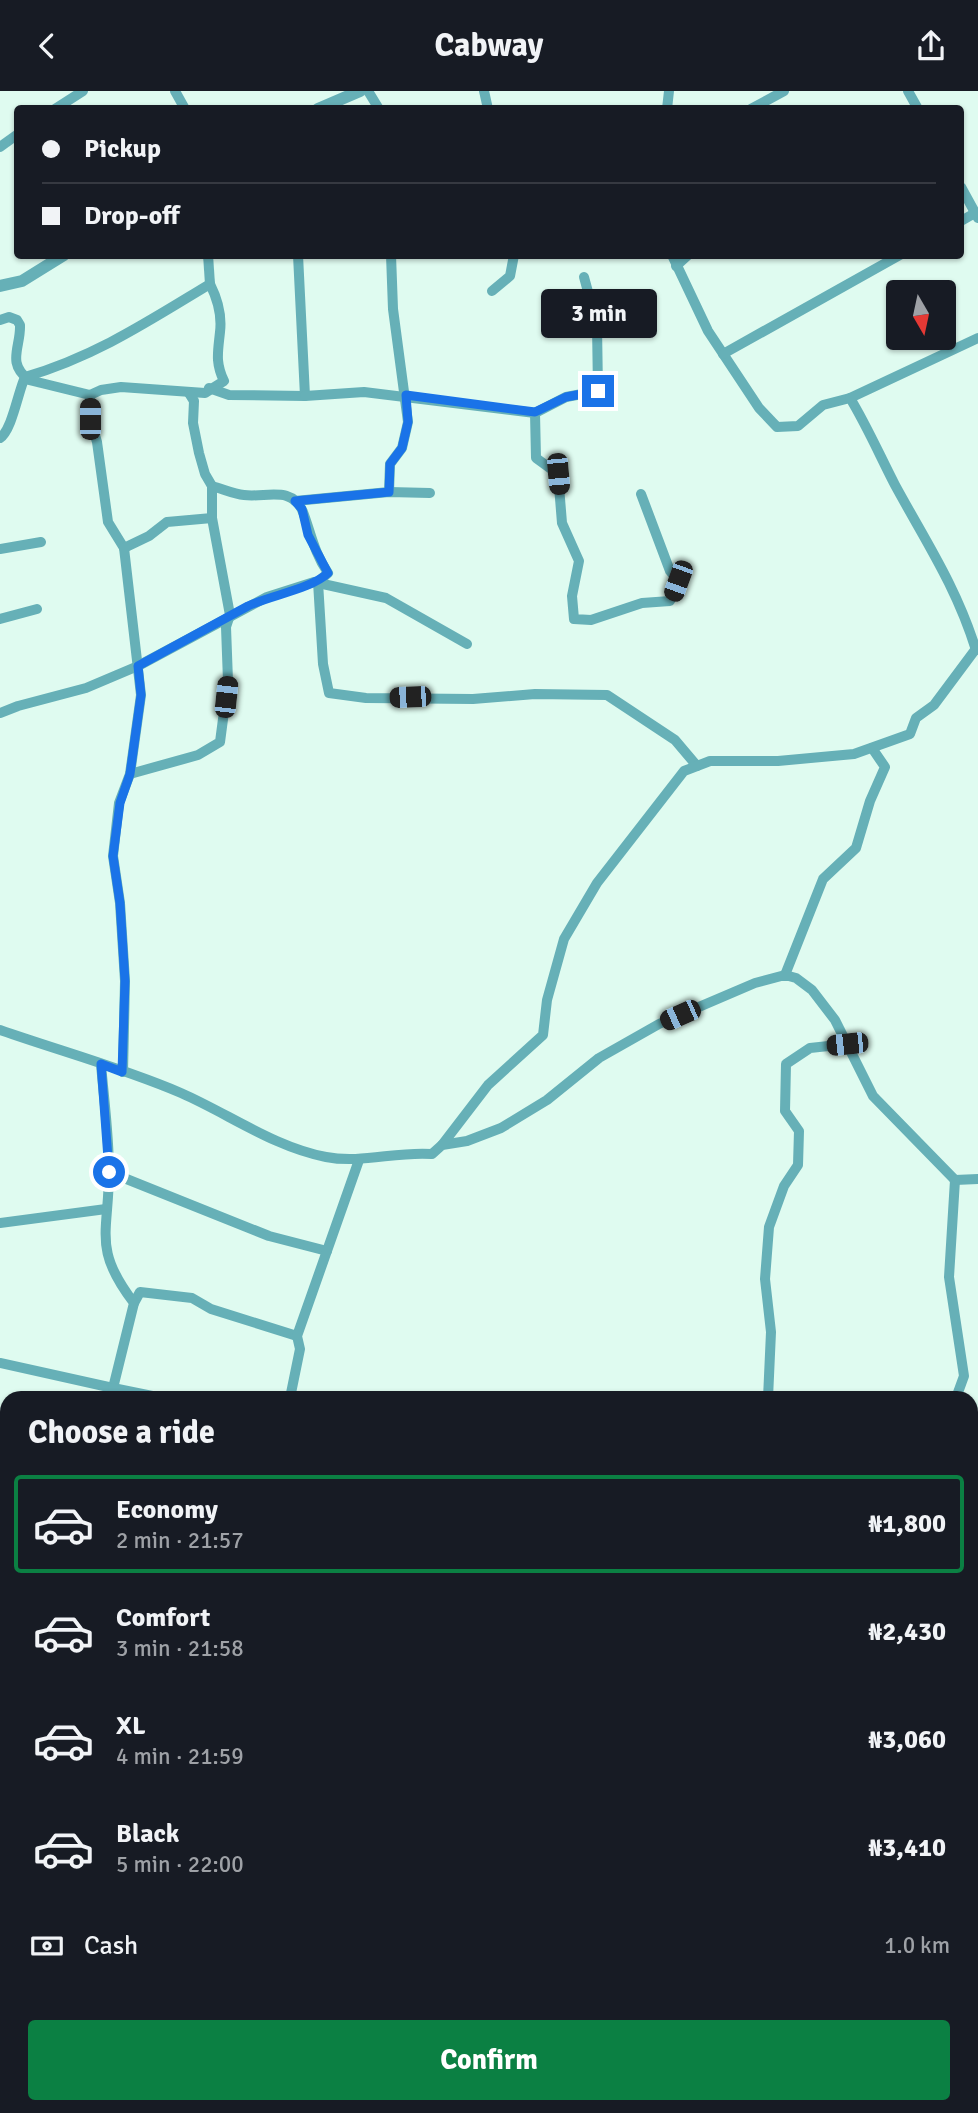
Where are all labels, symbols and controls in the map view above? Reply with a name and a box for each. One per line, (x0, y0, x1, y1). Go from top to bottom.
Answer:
text: Cabway (435, 26, 543, 65)
icon: back (28, 27, 66, 65)
icon: share (912, 27, 950, 65)
text: Pickup (84, 133, 161, 165)
text: Drop-off (84, 200, 180, 232)
north arrow (886, 280, 956, 350)
map controls (886, 280, 956, 350)
callout: 3 min (540, 289, 656, 338)
text: 3 min (571, 299, 627, 328)
route end (582, 375, 614, 407)
car (80, 398, 101, 440)
car (546, 452, 571, 496)
car (661, 558, 696, 604)
car (214, 675, 239, 719)
car (389, 686, 432, 708)
car (657, 997, 704, 1033)
car (826, 1031, 869, 1057)
route start (93, 1156, 125, 1188)
text: Choose a ride (28, 1413, 215, 1452)
icon: car (32, 1493, 95, 1556)
text: Economy (116, 1494, 218, 1526)
text: ₦1,800 (868, 1508, 946, 1540)
text: 2 min · 21:57 (116, 1526, 244, 1555)
icon: car (32, 1601, 95, 1664)
text: Comfort (116, 1602, 210, 1634)
text: ₦2,430 (868, 1616, 946, 1648)
text: 3 min · 21:58 (116, 1634, 244, 1663)
icon: car (32, 1709, 95, 1772)
text: XL (116, 1710, 146, 1742)
text: ₦3,060 (868, 1724, 946, 1756)
text: 4 min · 21:59 (116, 1742, 244, 1771)
icon: car (32, 1817, 95, 1880)
text: Black (116, 1818, 179, 1850)
text: ₦3,410 (868, 1832, 946, 1864)
text: 5 min · 22:00 (116, 1850, 244, 1879)
icon: cash (28, 1927, 66, 1965)
text: Cash (84, 1930, 138, 1962)
text: 1.0 km (884, 1931, 950, 1960)
button: Confirm (28, 2020, 950, 2100)

